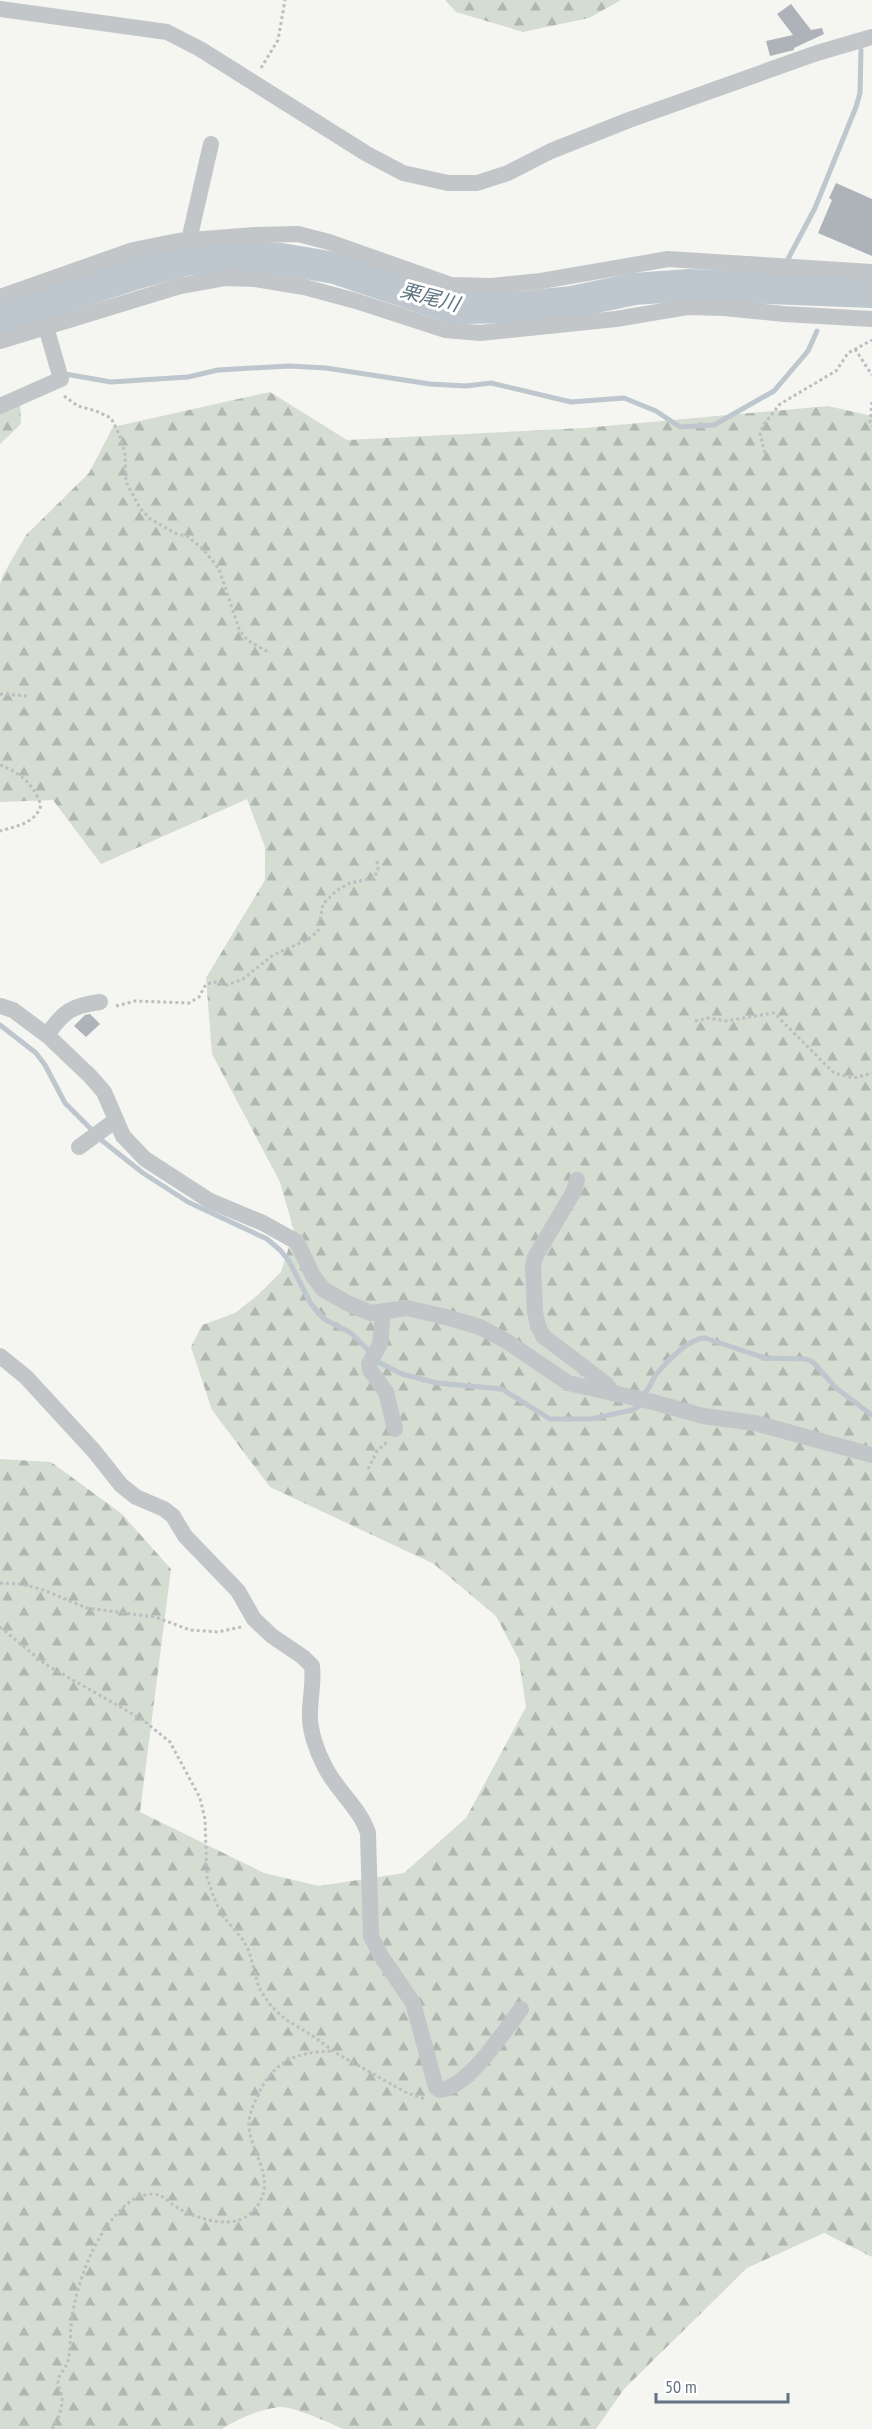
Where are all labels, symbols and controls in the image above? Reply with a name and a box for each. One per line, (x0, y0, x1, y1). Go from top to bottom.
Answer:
water label: 栗尾川 (398, 277, 464, 318)
scale bar (656, 2366, 788, 2404)
text: 50 m (665, 2375, 697, 2398)

